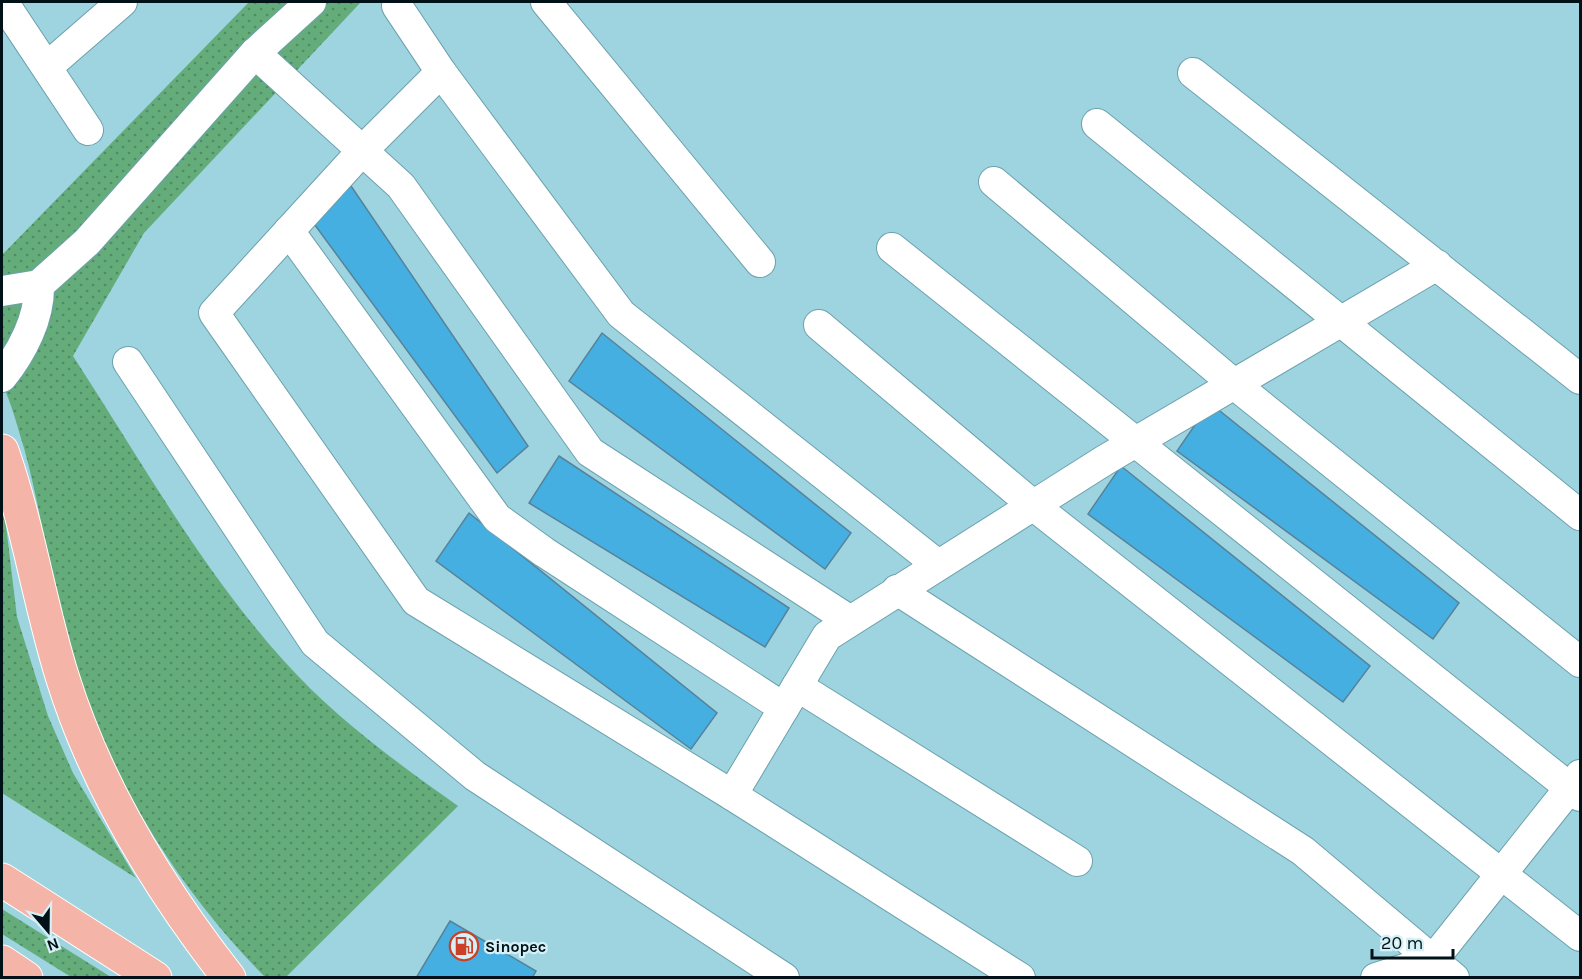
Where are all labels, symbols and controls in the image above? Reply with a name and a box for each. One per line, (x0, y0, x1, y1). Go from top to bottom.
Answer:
north arrow (18, 901, 78, 961)
scale bar (1372, 922, 1453, 960)
fuel station icon: Sinopec (448, 930, 480, 962)
text: 20 m (1381, 932, 1423, 954)
text: N (44, 934, 62, 956)
place label: Sinopec (485, 937, 546, 956)

